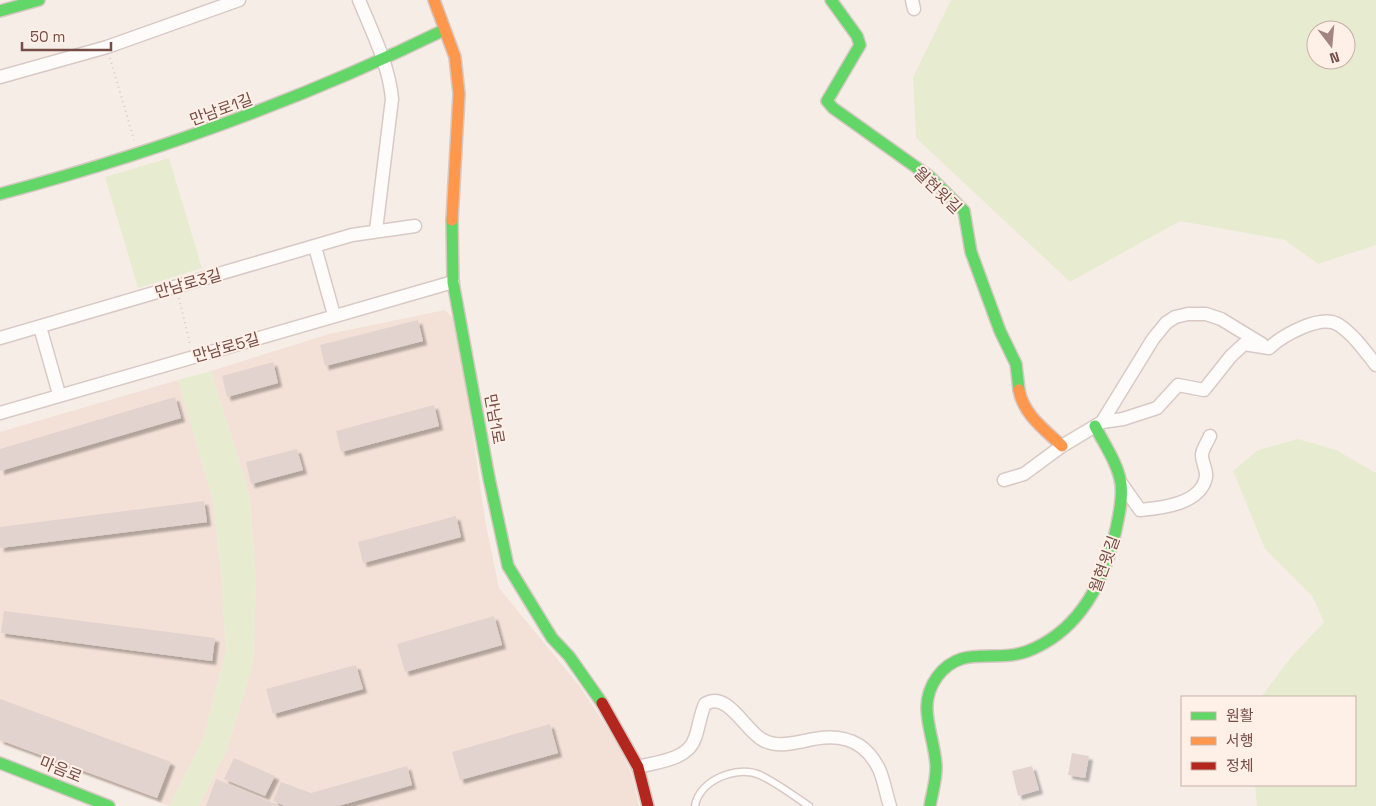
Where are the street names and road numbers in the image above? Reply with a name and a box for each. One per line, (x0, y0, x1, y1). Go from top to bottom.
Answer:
street label: 만남로1길 (187, 88, 256, 131)
street label: 월현윗길 (909, 162, 966, 218)
street label: 만남로3길 (152, 264, 224, 303)
street label: 만남로5길 (190, 328, 262, 367)
street label: 만남1로 (480, 392, 509, 446)
street label: 월현윗길 (1085, 533, 1124, 595)
street label: 마음로 (36, 751, 85, 788)

